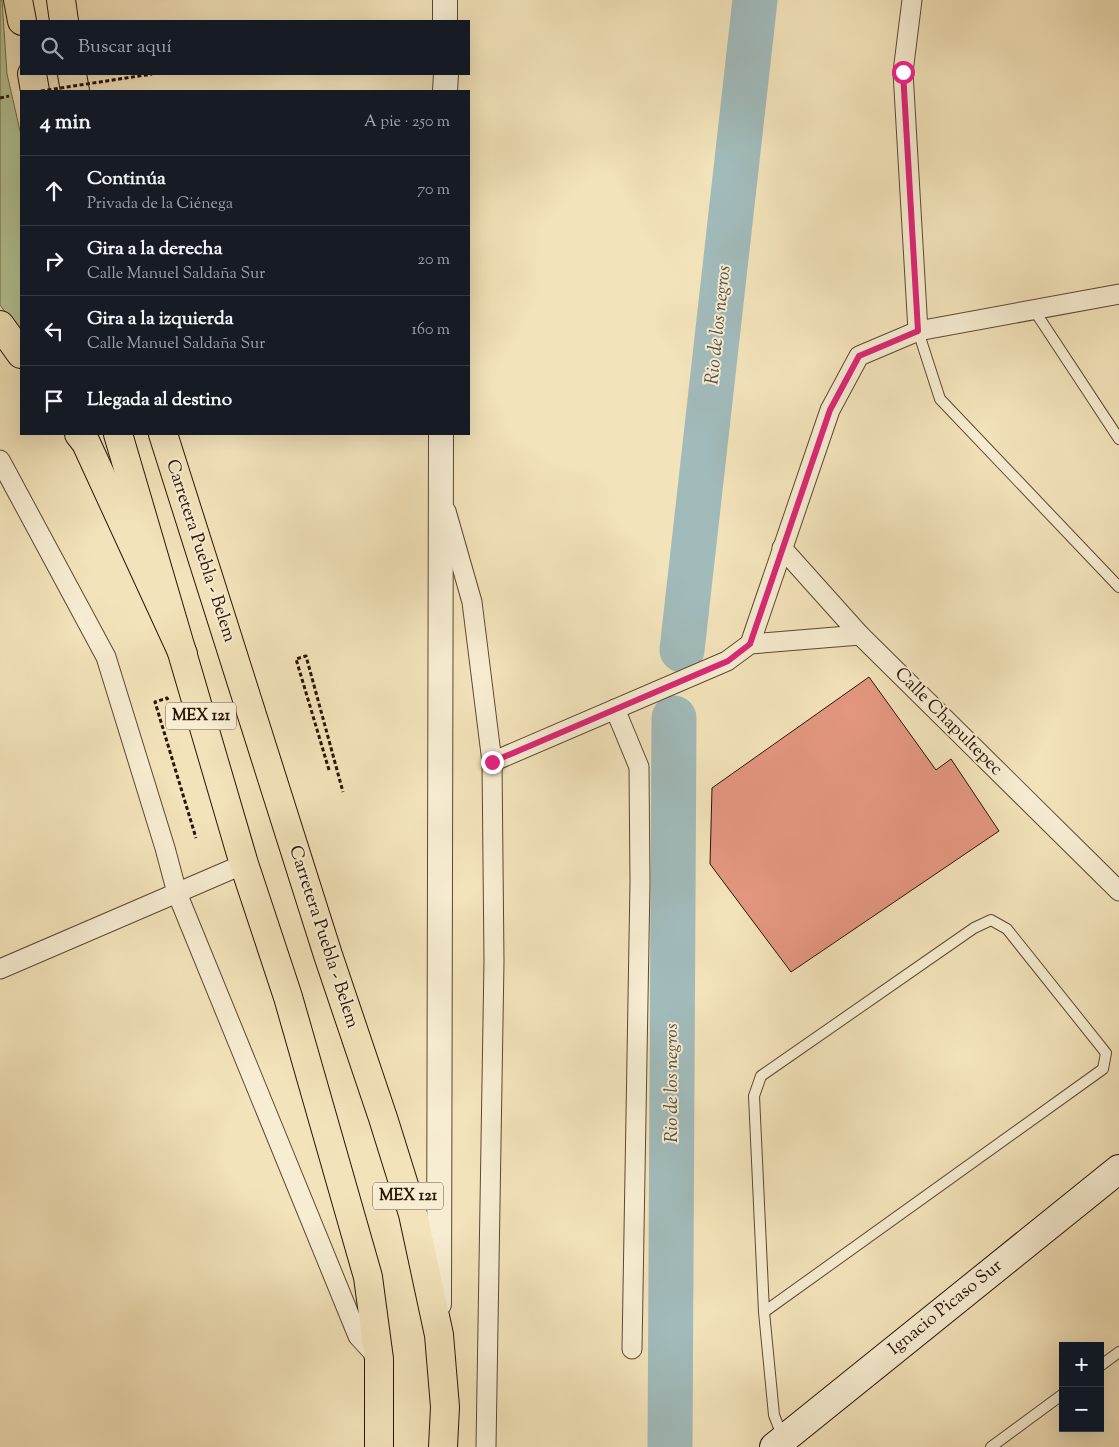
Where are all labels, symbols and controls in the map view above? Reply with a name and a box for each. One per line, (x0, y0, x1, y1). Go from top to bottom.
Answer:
search box (20, 20, 470, 75)
icon: search (38, 34, 66, 62)
text: Buscar aquí (78, 34, 172, 61)
route start (892, 61, 915, 84)
text: 4 min (40, 108, 91, 138)
text: A pie · 250 m (364, 111, 450, 134)
text: Continúa (87, 166, 166, 193)
icon: ahead (40, 177, 68, 205)
text: 70 m (417, 179, 450, 202)
text: Privada de la Ciénega (87, 193, 233, 216)
text: Gira a la derecha (87, 236, 222, 263)
icon: right (40, 247, 68, 275)
text: 20 m (417, 249, 450, 272)
text: Calle Manuel Saldaña Sur (87, 263, 265, 286)
water label: Rio de los negros (699, 264, 739, 386)
text: Gira a la izquierda (87, 306, 233, 333)
icon: left (40, 317, 68, 345)
text: 160 m (412, 319, 450, 342)
text: Calle Manuel Saldaña Sur (87, 333, 265, 356)
icon: arrive (40, 387, 68, 415)
text: Llegada al destino (87, 387, 232, 414)
street label: Carretera Puebla - Belem (158, 456, 242, 646)
street label: Calle Chapultepec (888, 662, 1008, 782)
road number: MEX 121 (166, 702, 236, 729)
route end (481, 751, 504, 774)
street label: Carretera Puebla - Belem (281, 842, 365, 1032)
water label: Rio de los negros (659, 1023, 686, 1143)
road number: MEX 121 (373, 1182, 443, 1210)
street label: Ignacio Picaso Sur (883, 1254, 1009, 1362)
map controls (1059, 1342, 1104, 1432)
button: + (1059, 1342, 1104, 1387)
button: − (1059, 1387, 1104, 1432)

